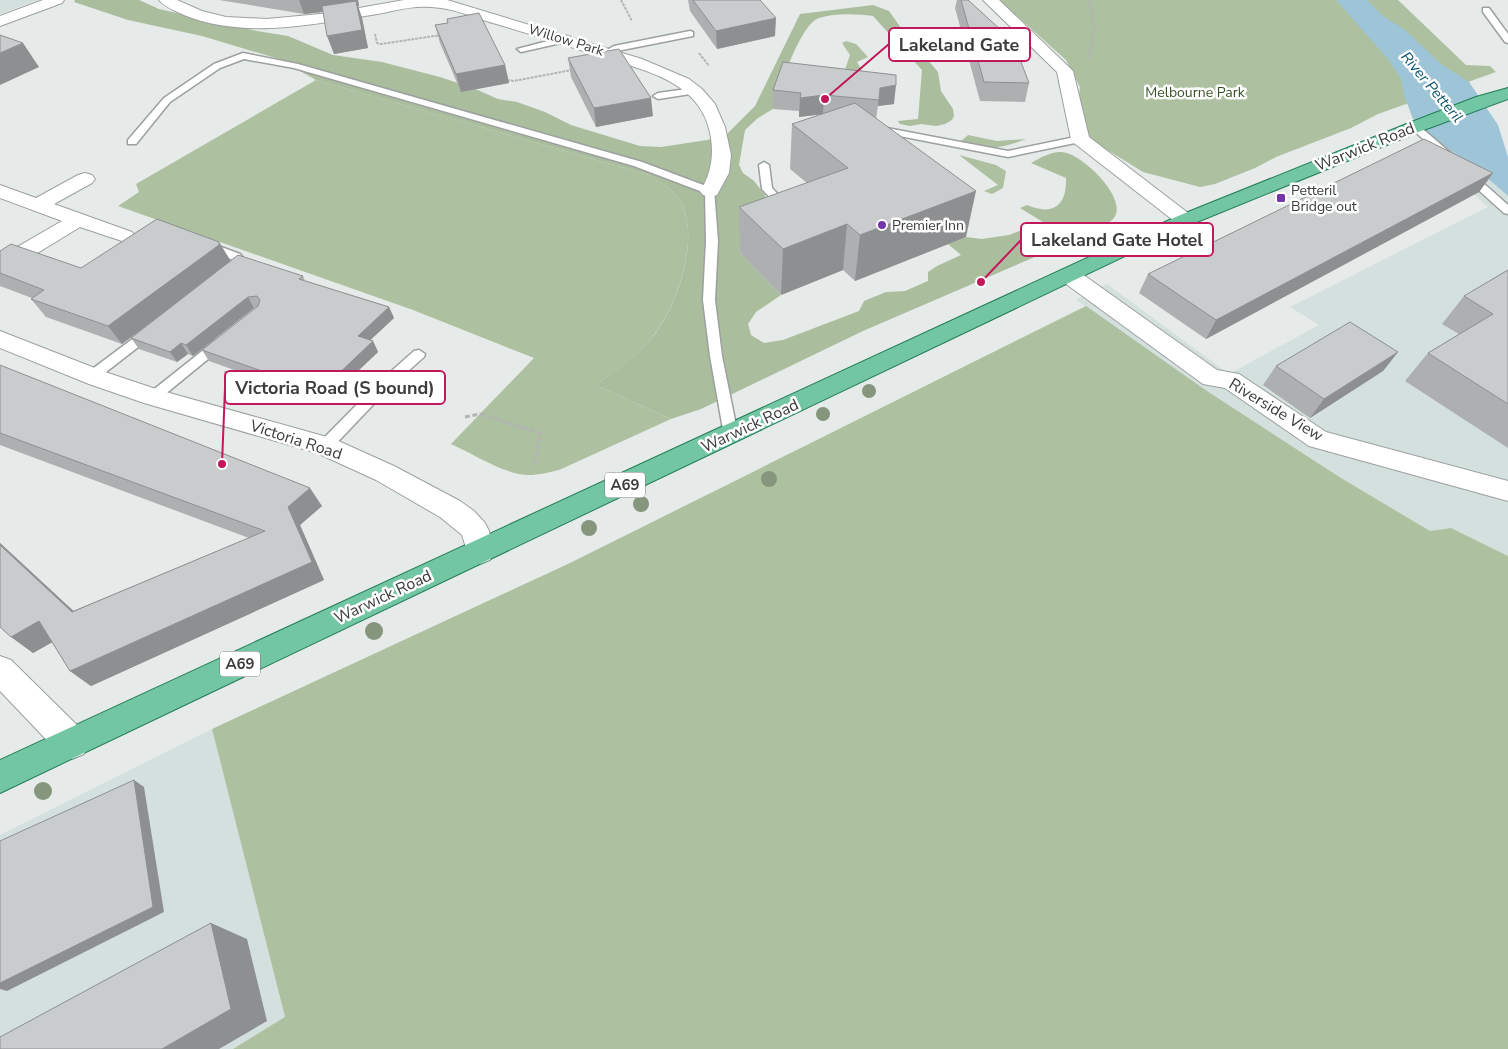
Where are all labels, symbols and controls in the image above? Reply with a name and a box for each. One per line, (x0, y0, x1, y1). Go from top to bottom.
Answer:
street label: Willow Park (526, 20, 607, 61)
callout: Lakeland Gate (889, 28, 1030, 61)
text: Lakeland Gate (899, 33, 1020, 57)
water label: River Petteril (1396, 47, 1468, 127)
park label: Melbourne Park (1145, 83, 1246, 102)
street label: Warwick Road (1312, 117, 1418, 177)
place label: Petteril Bridge out (1291, 181, 1357, 216)
marker: Petteril Bridge out (1275, 192, 1287, 204)
place label: Premier Inn (892, 216, 964, 235)
marker: Premier Inn (876, 219, 888, 231)
callout: Lakeland Gate Hotel (1021, 223, 1213, 256)
text: Lakeland Gate Hotel (1031, 228, 1203, 252)
callout: Victoria Road (S bound) (225, 371, 445, 404)
street label: Riverside View (1225, 373, 1328, 447)
text: Victoria Road (S bound) (234, 376, 435, 400)
street label: Warwick Road (698, 394, 802, 458)
street label: Victoria Road (246, 414, 345, 465)
road number: A69 (605, 472, 645, 498)
street label: Warwick Road (331, 565, 435, 629)
road number: A69 (220, 652, 260, 676)

